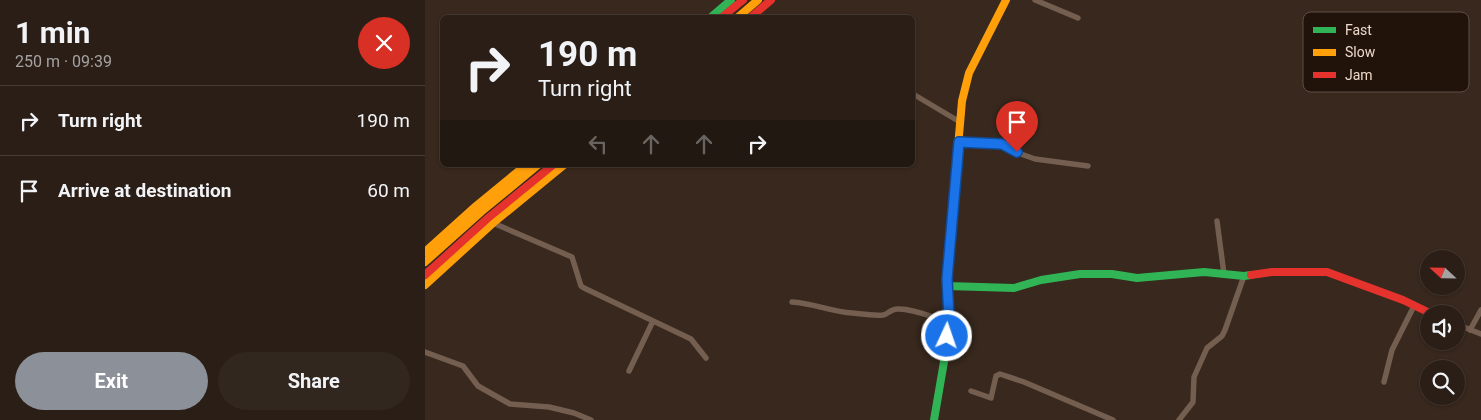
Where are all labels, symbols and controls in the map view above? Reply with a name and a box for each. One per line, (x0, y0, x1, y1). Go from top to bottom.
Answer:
legend (1303, 12, 1469, 92)
text: 1 min (15, 15, 90, 50)
button: close (358, 17, 410, 69)
text: Fast (1345, 22, 1372, 38)
text: 190 m (538, 34, 637, 75)
icon: right (455, 35, 520, 100)
text: Slow (1345, 44, 1376, 60)
text: 250 m · 09:39 (15, 52, 112, 71)
text: Jam (1345, 67, 1373, 83)
text: Turn right (538, 76, 632, 101)
pin (996, 101, 1038, 152)
icon: right (15, 107, 43, 135)
icon: arrive (1003, 108, 1031, 136)
text: Turn right (58, 109, 142, 132)
text: 190 m (357, 109, 410, 132)
icon: left (584, 130, 612, 158)
icon: ahead (637, 130, 665, 158)
icon: ahead (690, 130, 718, 158)
icon: right (743, 130, 771, 158)
icon: arrive (15, 177, 43, 205)
text: Arrive at destination (58, 179, 231, 202)
text: 60 m (367, 179, 410, 202)
north arrow (1420, 250, 1465, 295)
map controls (1420, 250, 1465, 405)
button: sound (1420, 305, 1465, 350)
position arrow (920, 309, 972, 361)
button: Exit (15, 352, 208, 410)
button: Share (218, 352, 410, 410)
button: search (1420, 360, 1465, 405)

